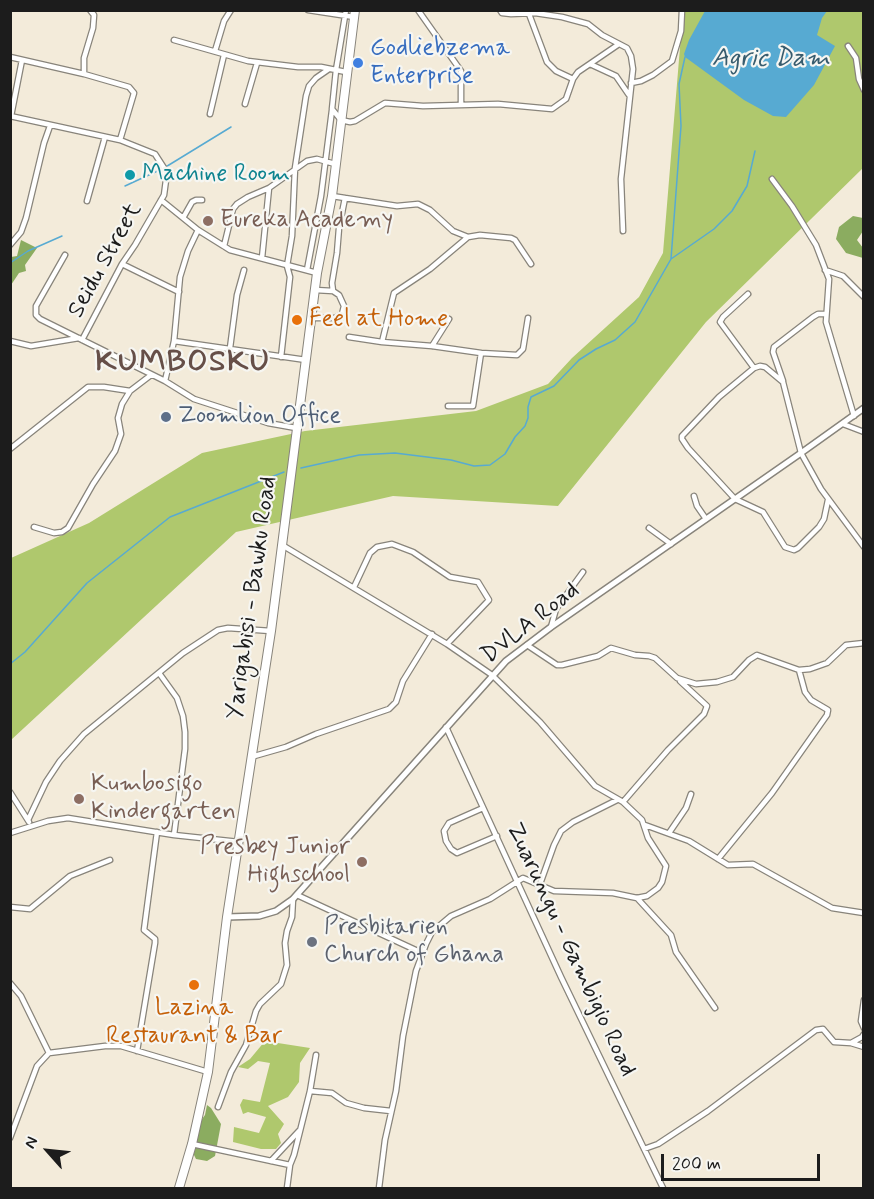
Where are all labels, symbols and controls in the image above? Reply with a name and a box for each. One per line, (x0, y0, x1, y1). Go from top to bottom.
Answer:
place label: Godliebzema Enterprise (370, 35, 510, 91)
water label: Agric Dam (712, 44, 830, 76)
marker: Godliebzema Enterprise (351, 56, 365, 70)
place label: Machine Room (142, 161, 290, 189)
marker: Machine Room (123, 168, 137, 182)
street label: Seidu Street (63, 199, 149, 323)
place label: Eureka Academy (220, 207, 393, 235)
marker: Eureka Academy (201, 214, 215, 228)
place label: Feel at Home (309, 306, 448, 334)
marker: Feel at Home (290, 313, 304, 327)
district label: KUMBOSKU (95, 346, 271, 382)
place label: Zoomlion Office (178, 403, 341, 431)
marker: Zoomlion Office (159, 410, 173, 424)
street label: Yarigabisi - Bawku Road (222, 475, 284, 721)
street label: DVLA Road (476, 577, 586, 671)
place label: Kumbosigo Kindergarten (91, 771, 236, 827)
marker: Kumbosigo Kindergarten (72, 792, 86, 806)
street label: Zuarungu - Gambigio Road (498, 818, 642, 1082)
place label: Presbey Junior Highschool (200, 834, 350, 890)
marker: Presbey Junior Highschool (355, 855, 369, 869)
place label: Presbitarien Church of Ghana (324, 914, 504, 970)
marker: Presbitarien Church of Ghana (305, 935, 319, 949)
marker: Lazina Restaurant & Bar (187, 978, 201, 992)
place label: Lazina Restaurant & Bar (106, 995, 282, 1051)
north arrow (18, 1121, 78, 1181)
text: N (20, 1133, 43, 1152)
scale bar (664, 1142, 823, 1180)
text: 200 m (672, 1152, 721, 1176)

